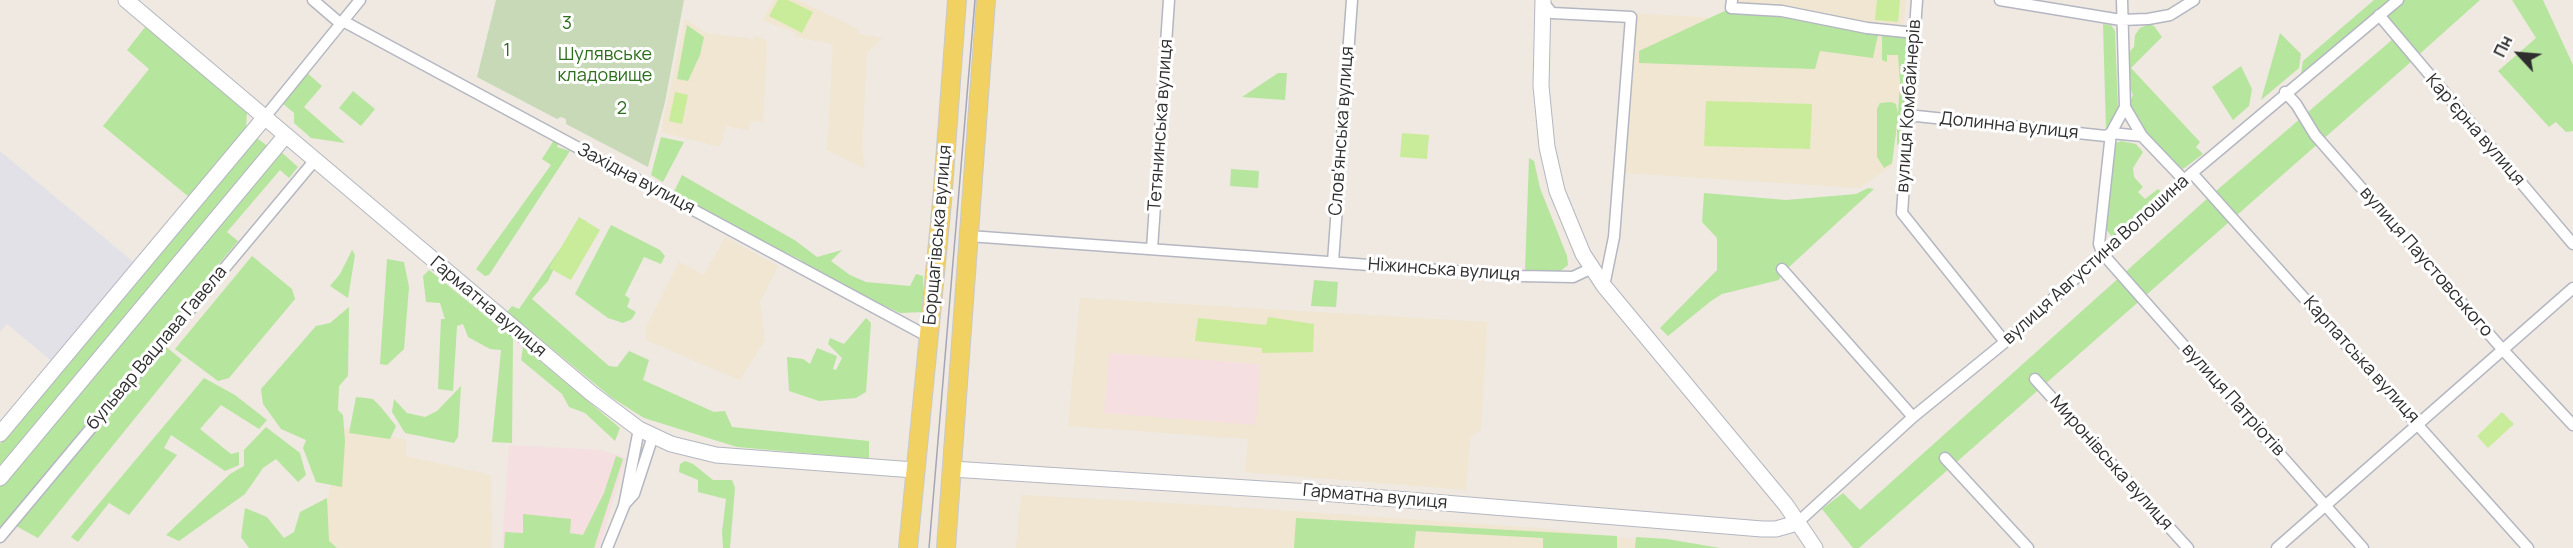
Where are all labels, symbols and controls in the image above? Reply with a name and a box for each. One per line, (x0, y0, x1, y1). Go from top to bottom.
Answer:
park label: 3 (562, 13, 572, 35)
street label: вулиця Комбайнерів (1892, 19, 1926, 193)
north arrow (2489, 24, 2549, 84)
text: Пн (2488, 32, 2517, 61)
street label: Тетянинська вулиця (1144, 38, 1178, 212)
park label: 1 (503, 40, 511, 62)
park label: Шулявське кладовище (558, 44, 652, 86)
street label: Слов'янська вулиця (1325, 45, 1359, 217)
street label: Карʼєрна вулиця (2421, 70, 2529, 190)
park label: 2 (617, 98, 627, 120)
street label: Долинна вулиця (1938, 108, 2080, 144)
street label: Західна вулиця (574, 139, 698, 219)
street label: Борщагівська вулиця (919, 144, 957, 326)
street label: вулиця Августина Волошина (1998, 171, 2194, 349)
street label: вулиця Паустовського (2355, 183, 2497, 341)
street label: Гарматна вулиця (425, 252, 551, 362)
street label: Ніжинська вулиця (1367, 254, 1521, 286)
street label: бульвар Вацлава Гавела (82, 262, 232, 434)
street label: Карпатська вулиця (2298, 292, 2424, 428)
street label: вулиця Патріотів (2177, 339, 2289, 461)
street label: Миронівська вулиця (2045, 391, 2177, 535)
street label: Гарматна вулиця (1302, 480, 1448, 514)

